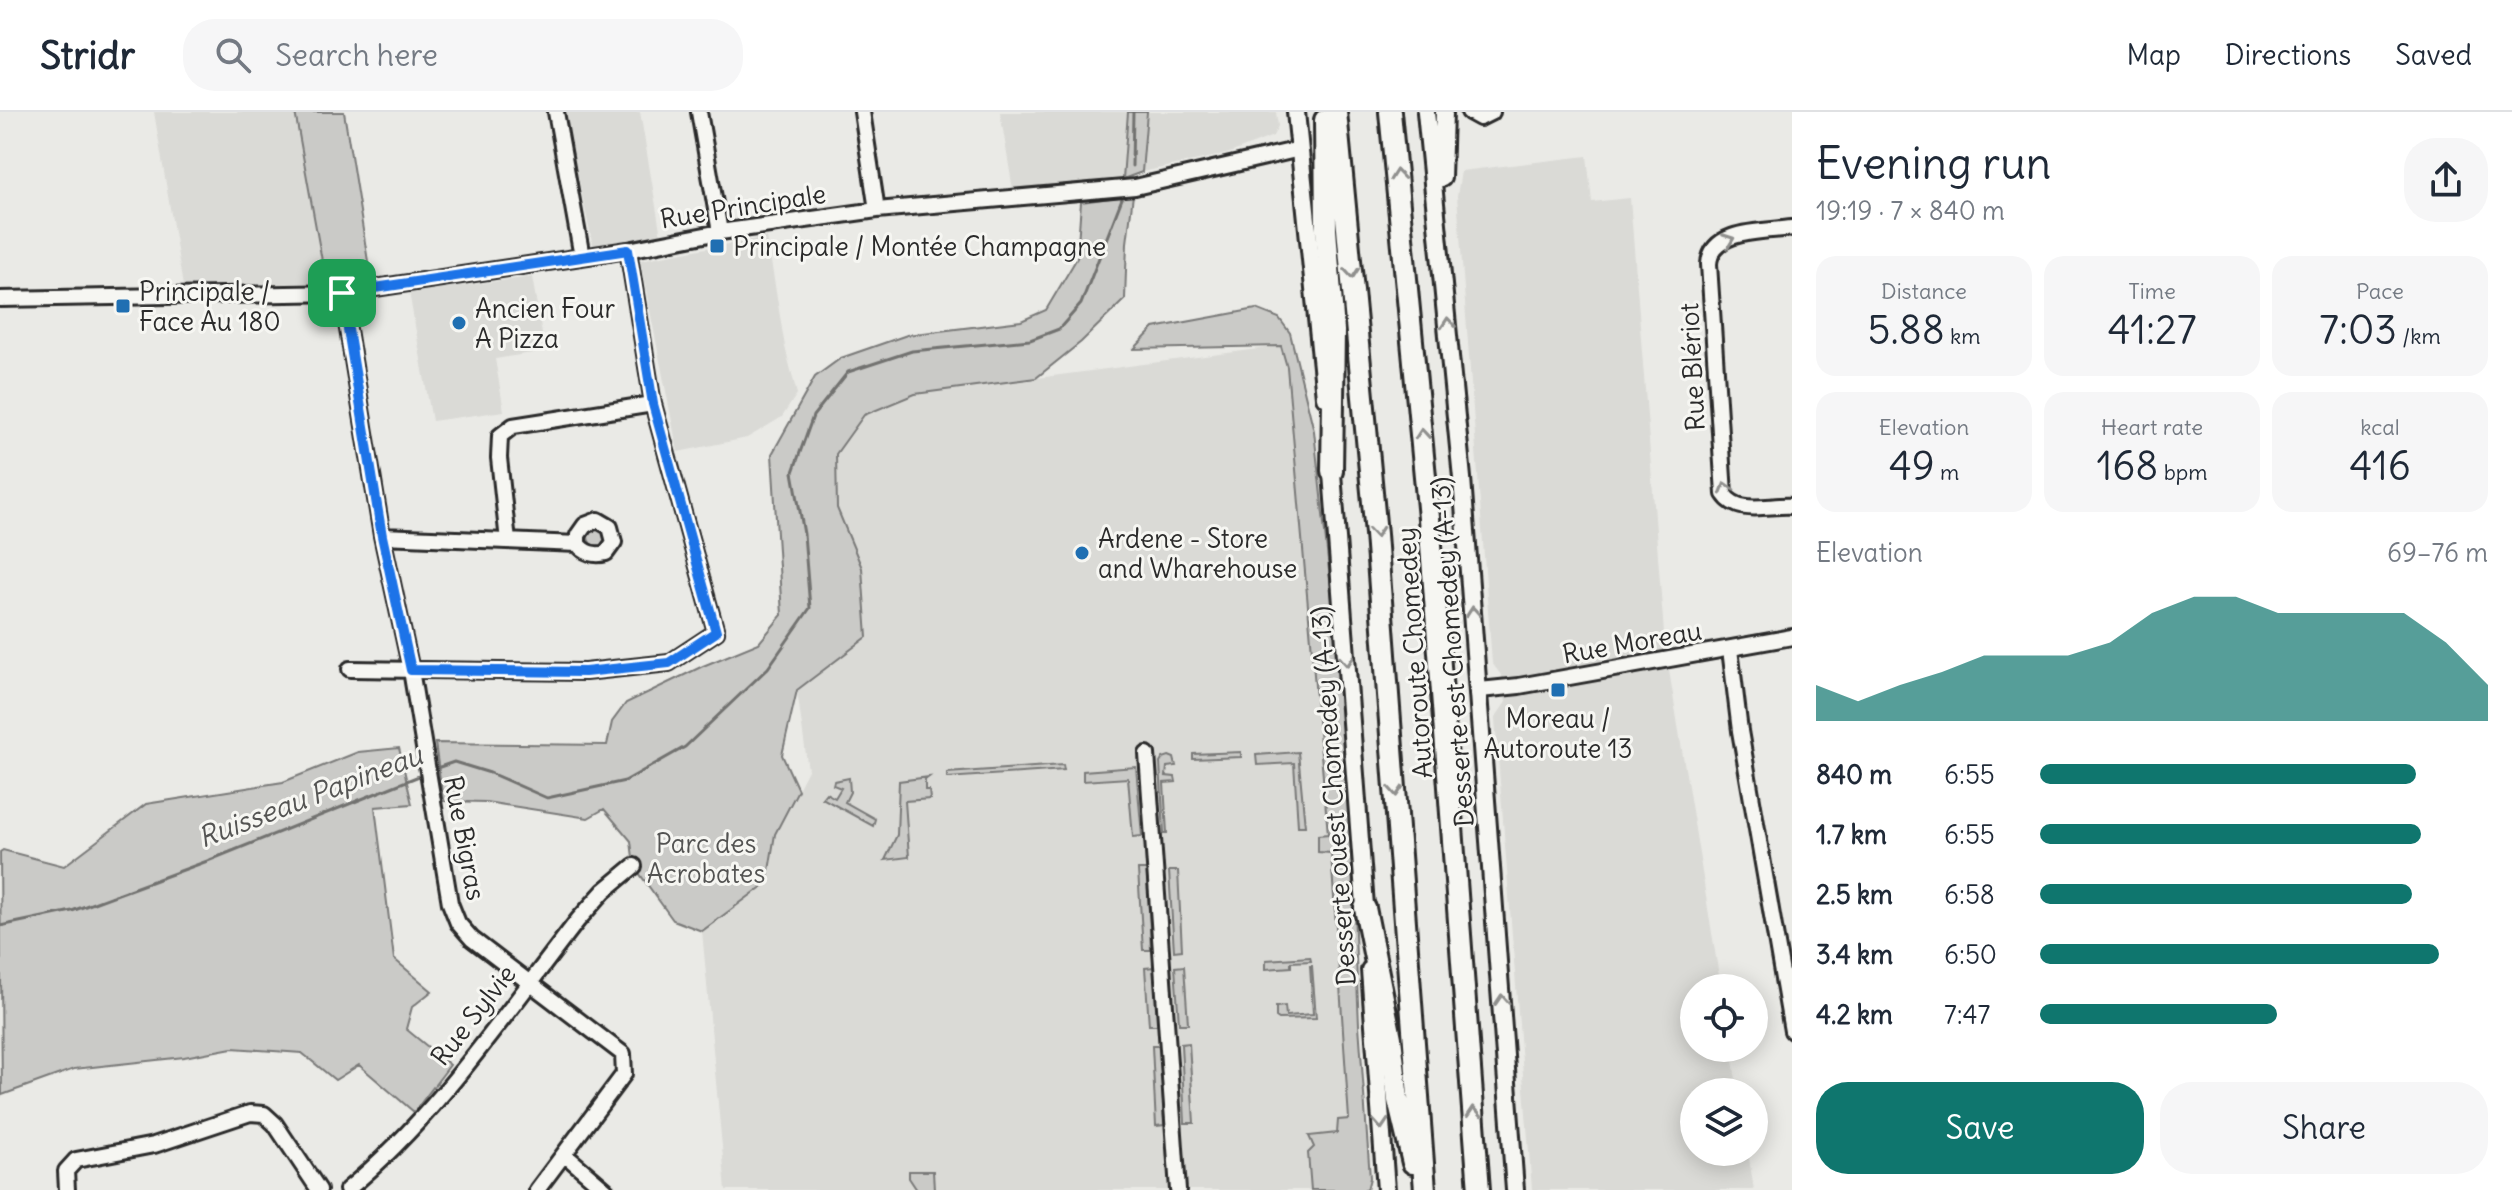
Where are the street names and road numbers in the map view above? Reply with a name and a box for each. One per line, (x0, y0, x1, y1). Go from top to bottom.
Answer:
street label: Rue Principale (658, 177, 828, 235)
street label: Rue Blériot (1672, 302, 1712, 432)
street label: Desserte est Chomedey (A-13) (1423, 476, 1481, 828)
street label: Autoroute Chomedey (1389, 526, 1439, 780)
street label: Desserte ouest Chomedey (A-13) (1303, 605, 1363, 987)
street label: Rue Moreau (1560, 614, 1704, 670)
street label: Rue Bigras (437, 773, 493, 903)
street label: Rue Sylvie (423, 958, 523, 1072)

